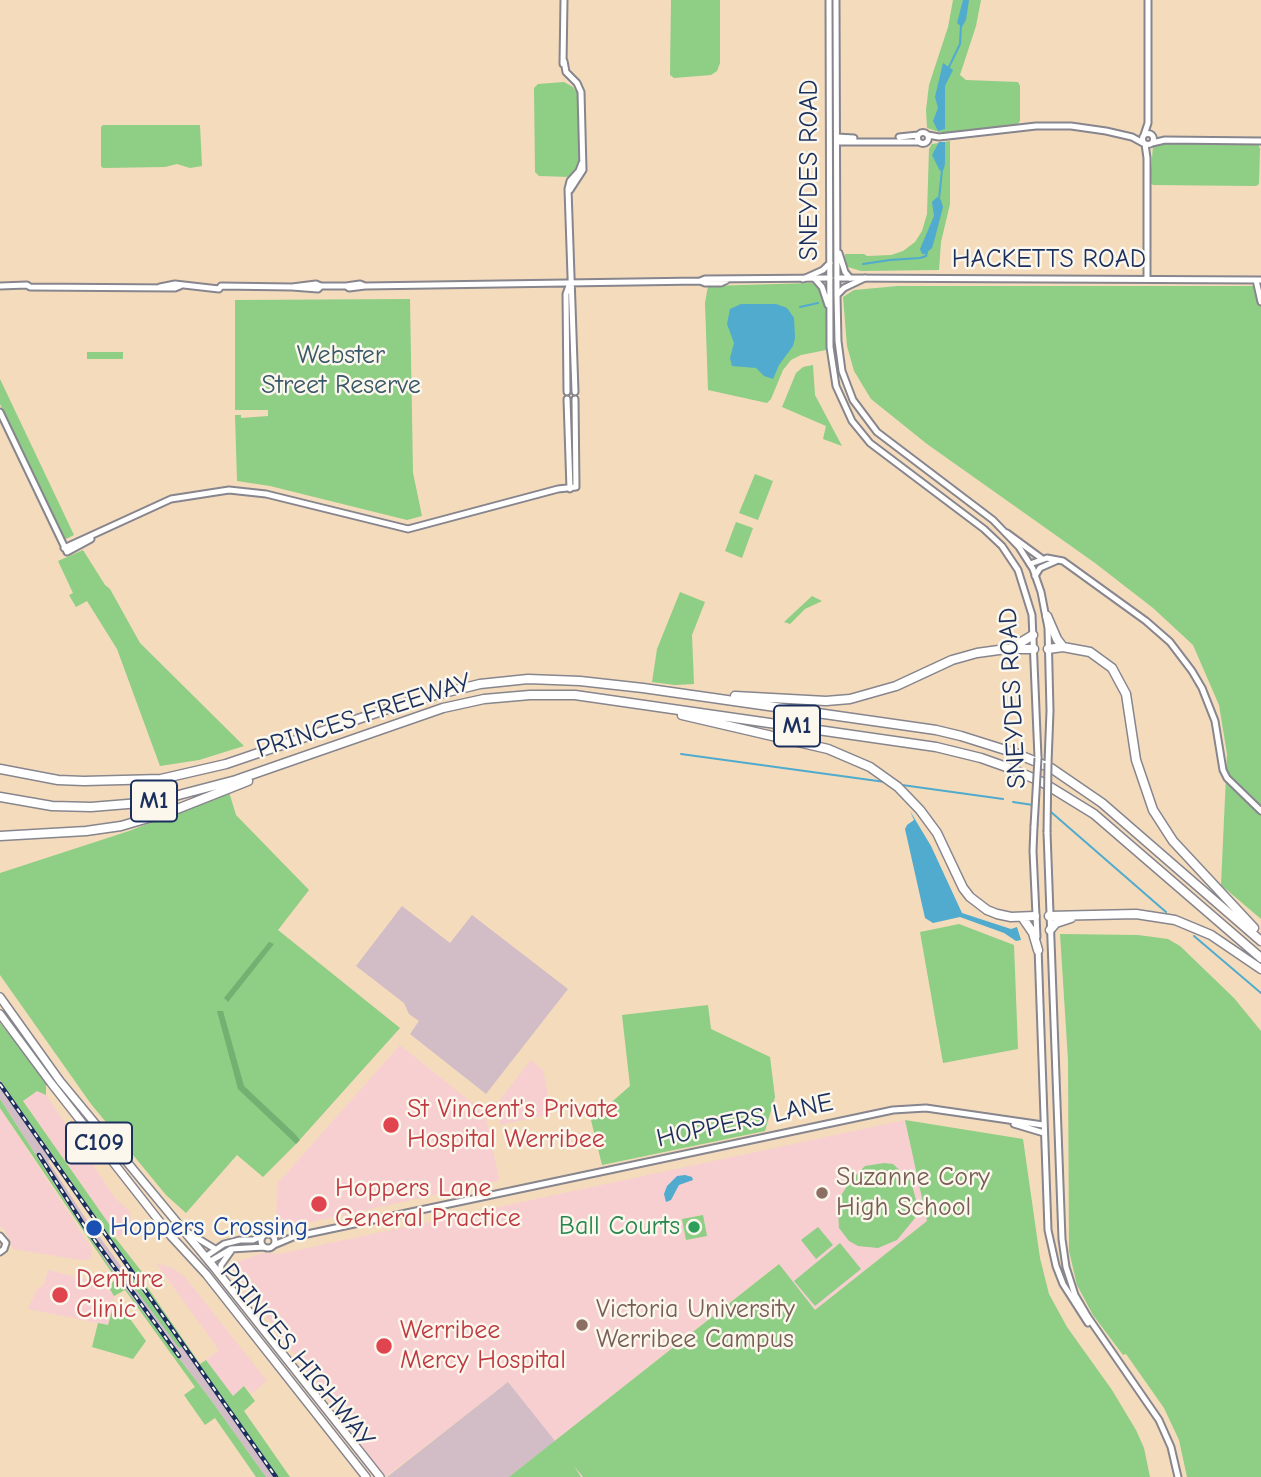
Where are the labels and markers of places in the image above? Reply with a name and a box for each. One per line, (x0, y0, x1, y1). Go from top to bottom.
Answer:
place label: St Vincent's Private Hospital Werribee (407, 1094, 618, 1156)
marker: St Vincent's Private Hospital Werribee (381, 1115, 401, 1135)
place label: Suzanne Cory High School (836, 1162, 990, 1224)
place label: Hoppers Lane General Practice (335, 1173, 521, 1234)
marker: Suzanne Cory High School (814, 1185, 830, 1201)
marker: Hoppers Lane General Practice (309, 1194, 329, 1214)
place label: Ball Courts (559, 1211, 680, 1243)
place label: Hoppers Crossing (110, 1212, 308, 1244)
marker: Hoppers Crossing (84, 1218, 104, 1238)
marker: Ball Courts (686, 1219, 702, 1235)
place label: Denture Clinic (76, 1264, 163, 1326)
marker: Denture Clinic (50, 1285, 70, 1305)
place label: Victoria University Werribee Campus (596, 1294, 795, 1356)
place label: Werribee Mercy Hospital (400, 1315, 566, 1376)
marker: Victoria University Werribee Campus (574, 1317, 590, 1333)
marker: Werribee Mercy Hospital (374, 1336, 394, 1356)

